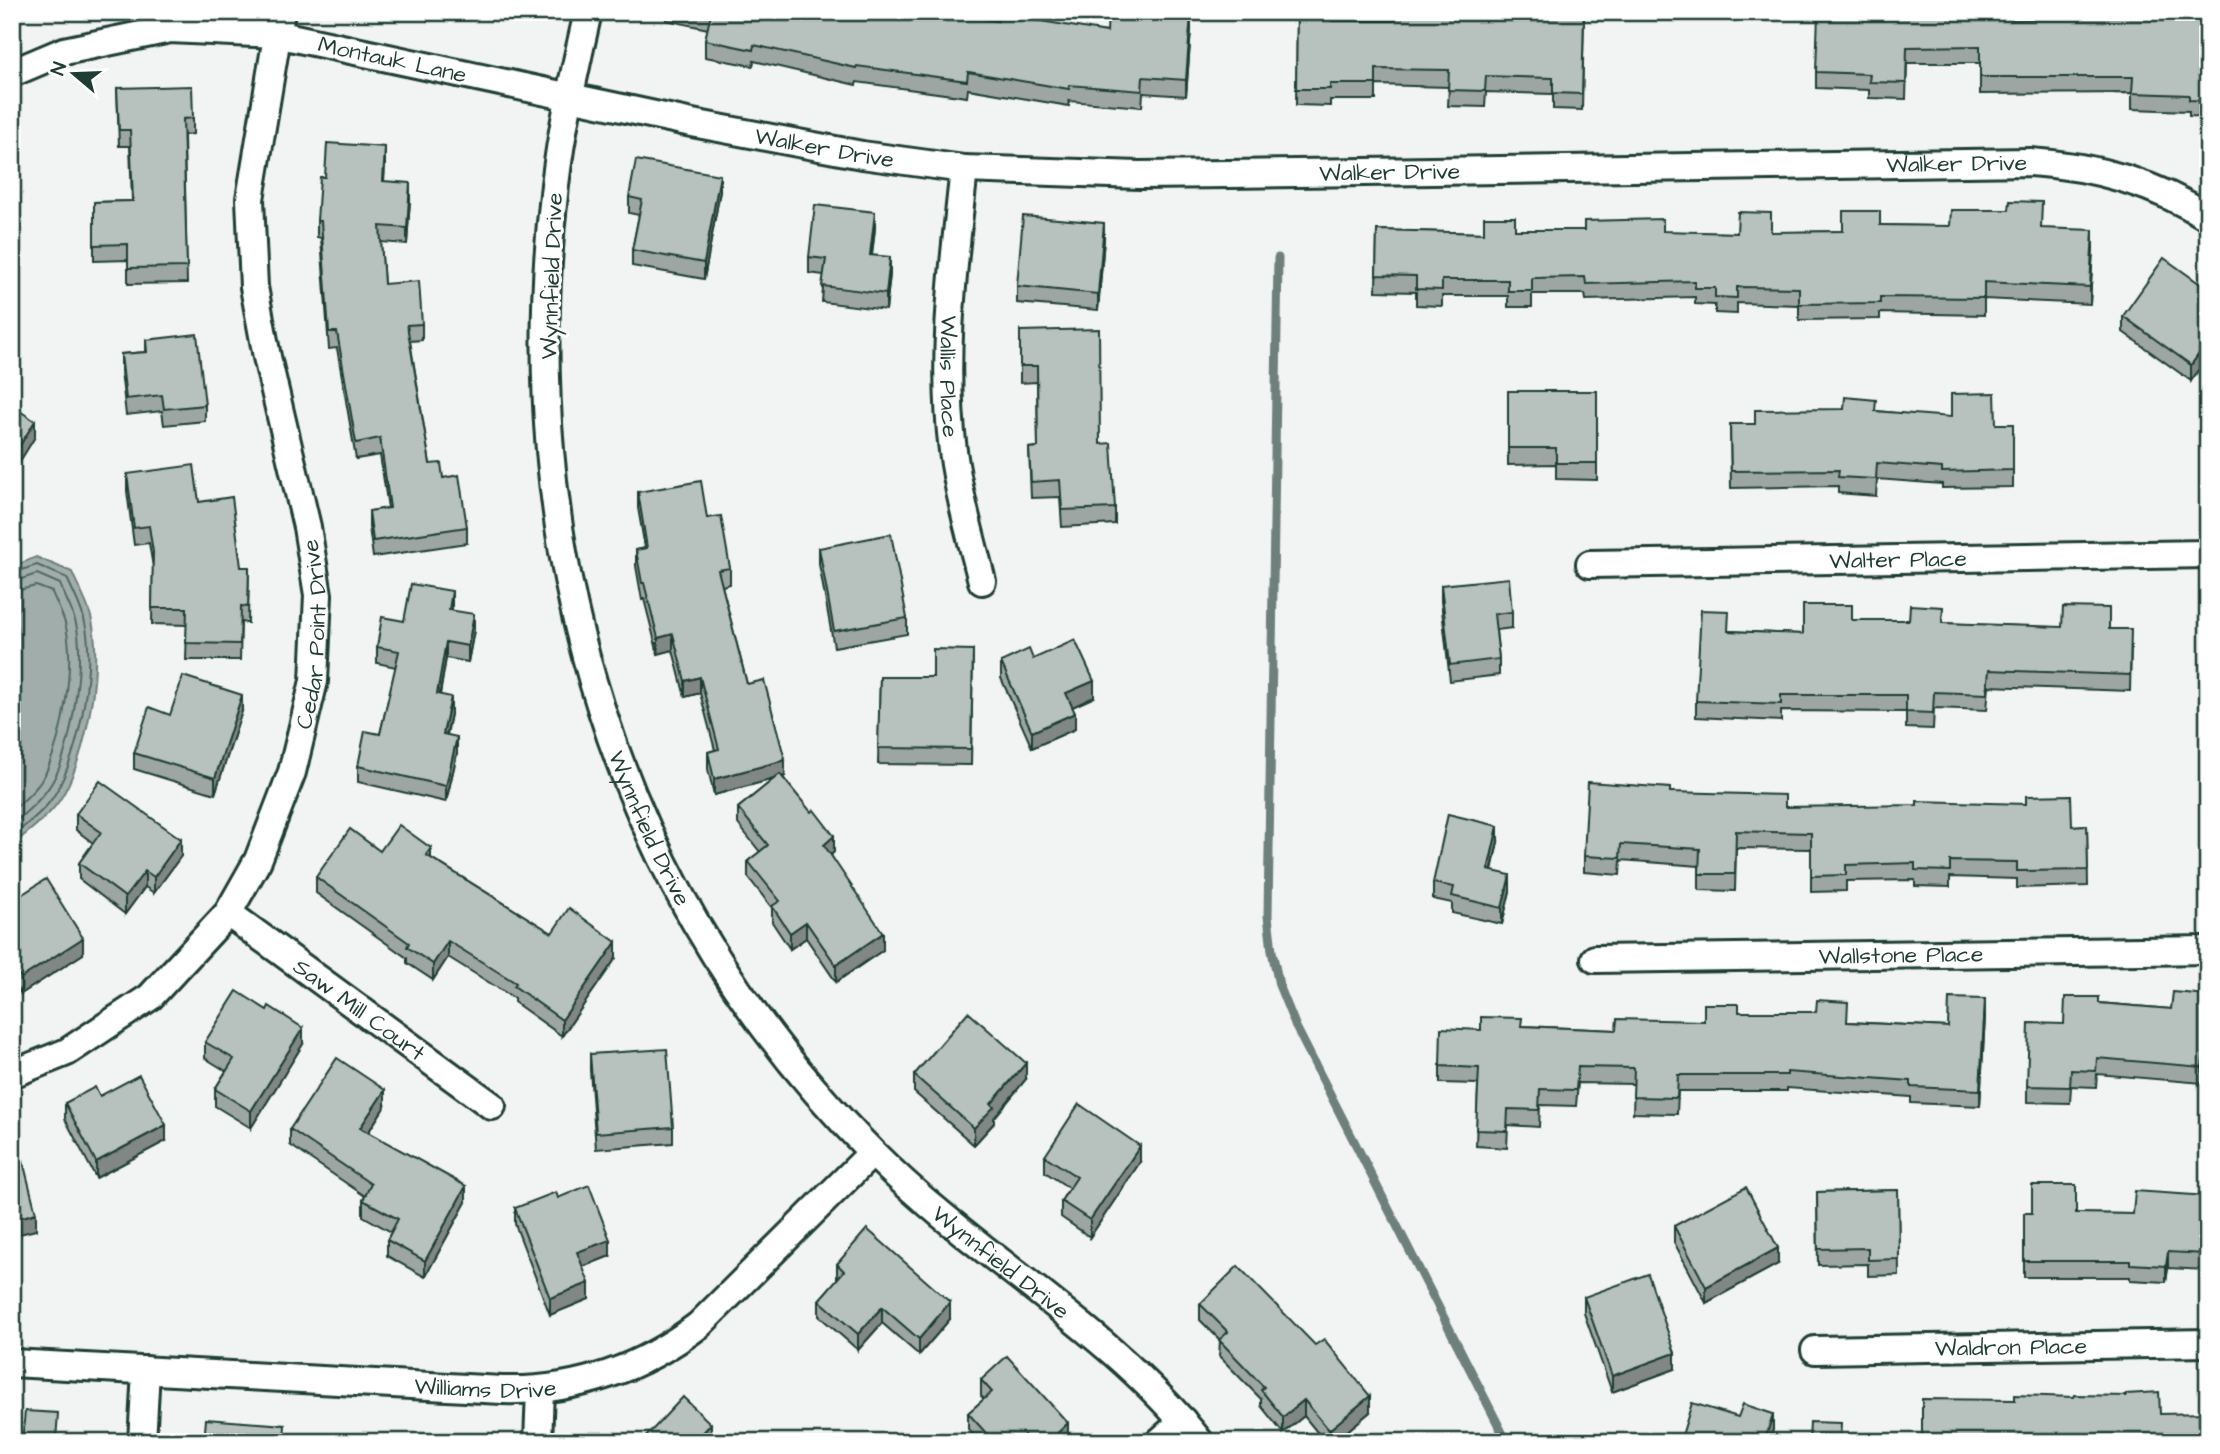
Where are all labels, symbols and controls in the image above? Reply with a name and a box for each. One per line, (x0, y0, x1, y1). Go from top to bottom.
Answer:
street label: Montauk Lane (315, 28, 470, 91)
north arrow (38, 38, 108, 108)
text: N (45, 59, 74, 79)
street label: Walker Drive (752, 120, 896, 176)
street label: Walker Drive (1886, 147, 2027, 181)
street label: Walker Drive (1319, 156, 1460, 190)
street label: Wynnfield Drive (533, 192, 572, 360)
street label: Wallis Place (931, 315, 966, 439)
street label: Cedar Point Drive (288, 537, 335, 732)
street label: Walter Place (1829, 543, 1967, 577)
street label: Wynnfield Drive (600, 746, 698, 912)
street label: Wallstone Place (1818, 938, 1983, 973)
street label: Saw Mill Court (286, 951, 432, 1069)
street label: Wynnfield Drive (925, 1198, 1076, 1327)
street label: Waldron Place (1935, 1330, 2087, 1365)
street label: Williams Drive (414, 1370, 558, 1407)

